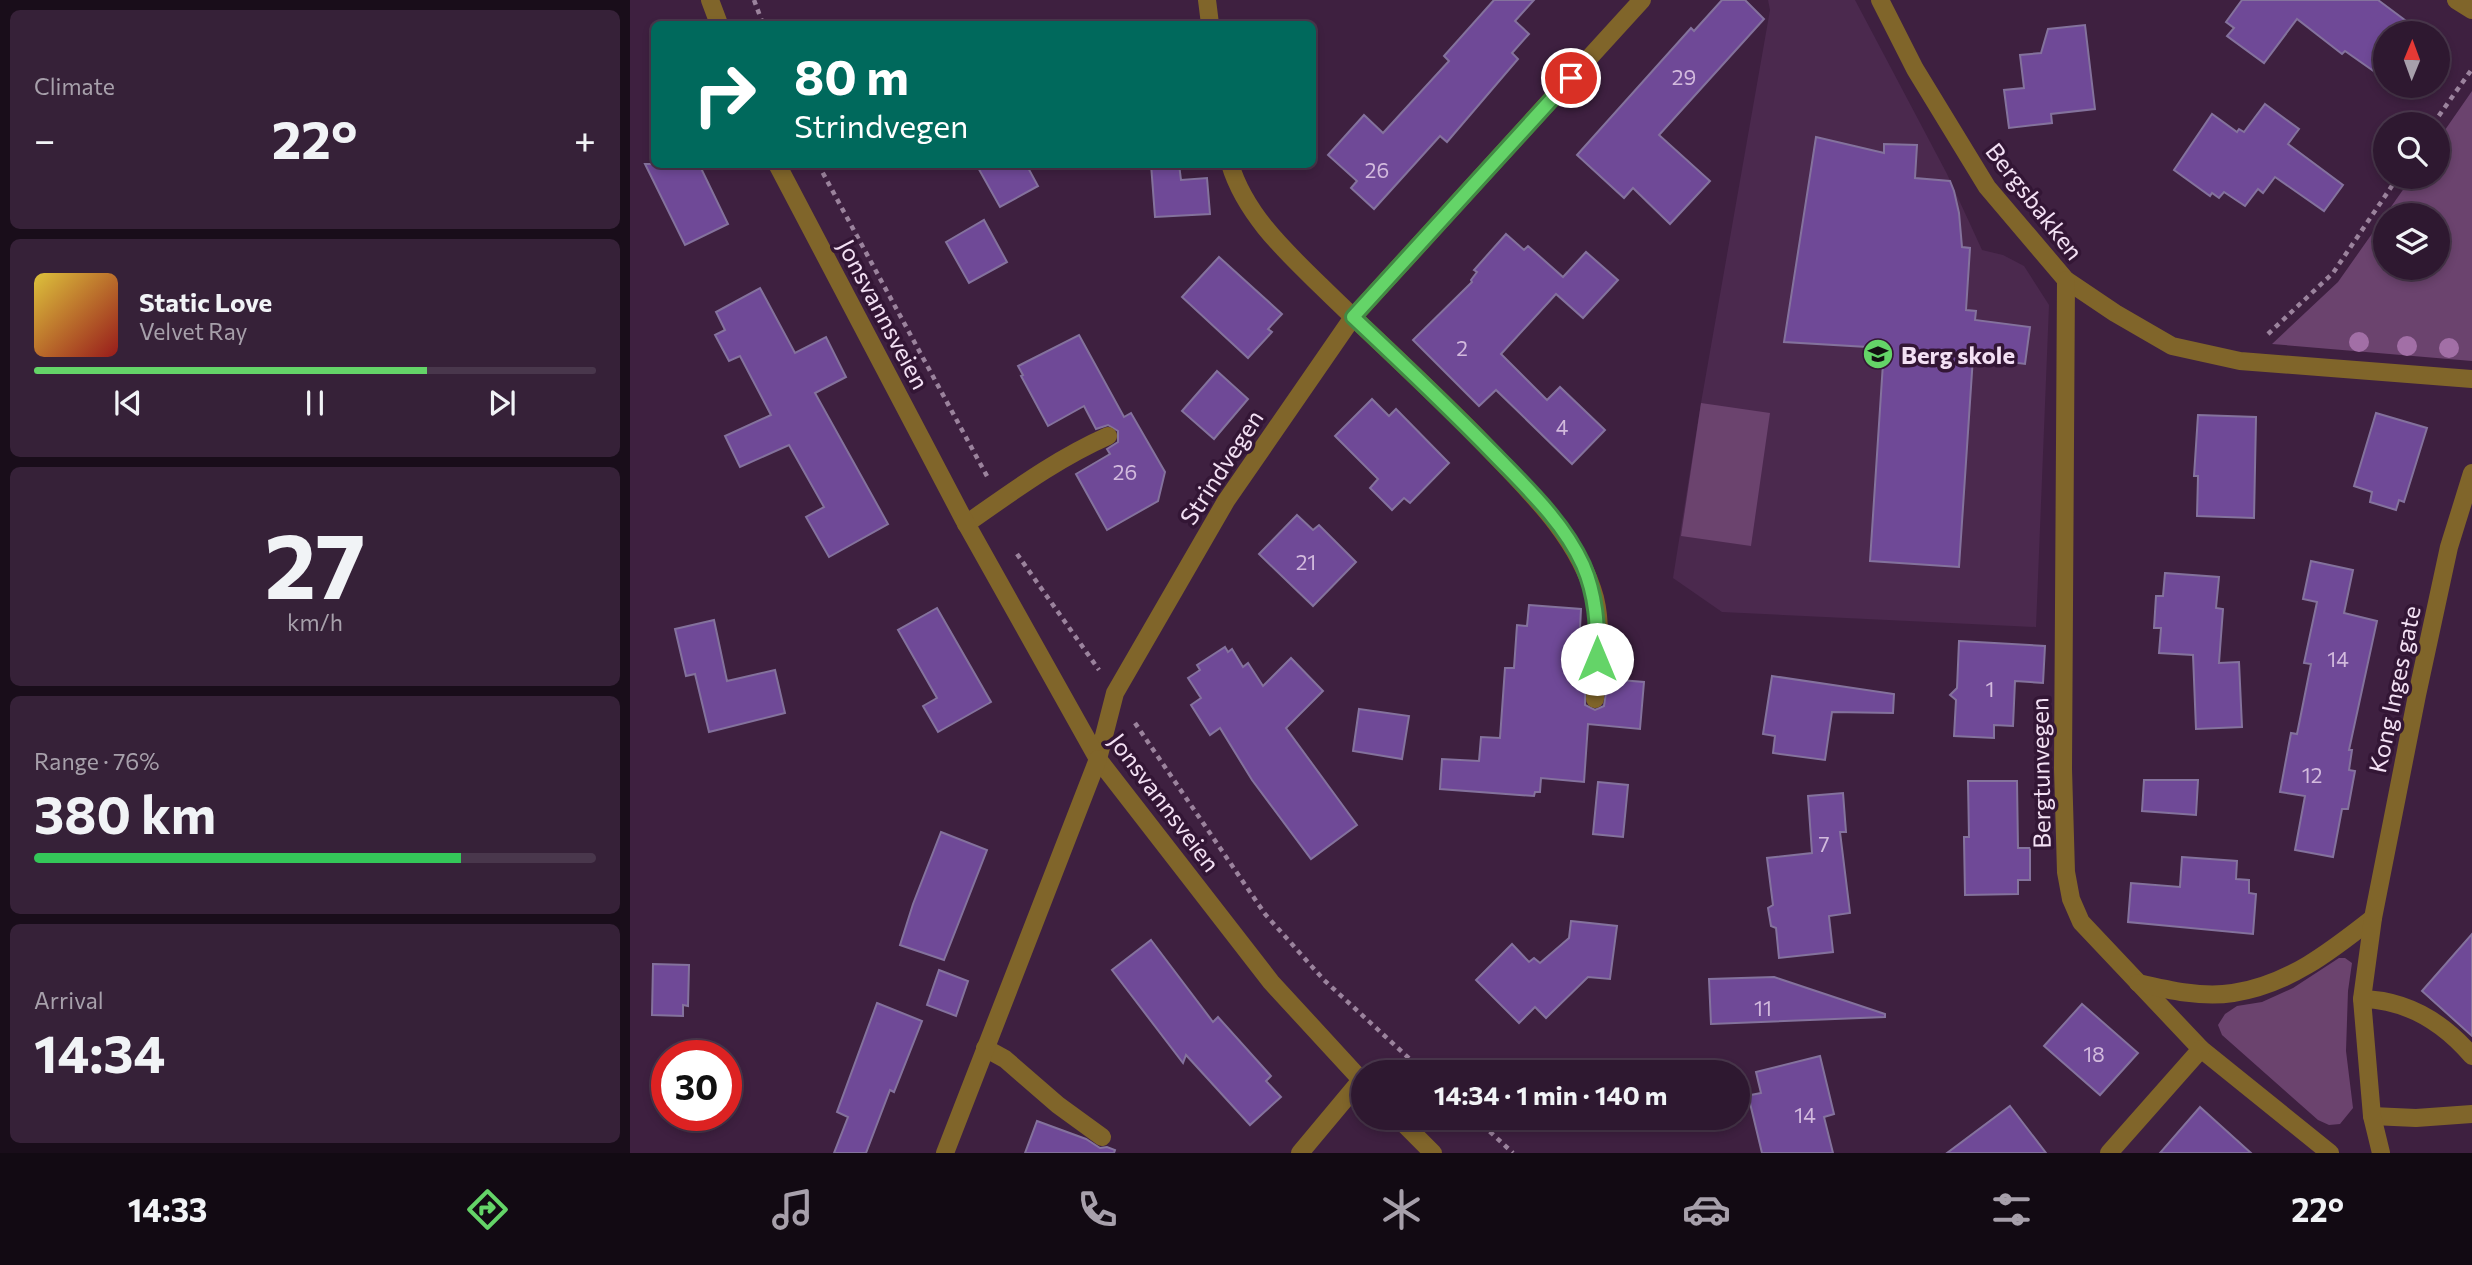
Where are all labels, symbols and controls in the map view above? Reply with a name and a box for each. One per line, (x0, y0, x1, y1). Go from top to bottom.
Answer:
north arrow (2373, 21, 2450, 98)
map controls (2373, 21, 2450, 280)
text: 80 m (794, 45, 909, 105)
pin (1541, 48, 1601, 108)
icon: right (679, 49, 770, 140)
icon: arrive (1552, 59, 1590, 97)
house number: 29 (1672, 64, 1696, 89)
text: Climate (34, 72, 115, 100)
text: Strindvegen (794, 105, 968, 145)
text: 22° (272, 106, 357, 170)
button: search (2373, 112, 2450, 189)
text: − (34, 115, 56, 162)
text: + (574, 115, 596, 162)
street label: Bergsbakken (1980, 137, 2090, 265)
house number: 26 (1365, 157, 1389, 182)
button: layers (2373, 203, 2450, 280)
street label: Jonsvannsveien (832, 234, 936, 394)
text: Static Love (139, 286, 272, 317)
text: Velvet Ray (139, 317, 247, 345)
house number: 2 (1456, 335, 1468, 360)
school or university icon: Berg skole (1861, 337, 1895, 371)
place label: Berg skole (1901, 340, 2015, 369)
icon: previous (109, 384, 147, 422)
icon: pause (296, 384, 334, 422)
icon: next (483, 384, 521, 422)
street label: Strindvegen (1173, 404, 1269, 530)
house number: 4 (1556, 414, 1569, 439)
house number: 26 (1113, 459, 1137, 484)
text: 27 (264, 506, 366, 618)
house number: 21 (1296, 549, 1316, 574)
street label: Kong Inges gate (2362, 603, 2426, 775)
text: km/h (287, 608, 343, 636)
position arrow (1560, 622, 1634, 696)
house number: 14 (2327, 646, 2349, 671)
house number: 1 (1986, 676, 1994, 701)
street label: Bergtunvegen (2024, 697, 2056, 849)
street label: Jonsvannsveien (1104, 727, 1226, 877)
text: Range · 76% (34, 747, 159, 775)
house number: 12 (2302, 762, 2322, 787)
text: 380 km (34, 781, 216, 845)
house number: 7 (1818, 831, 1830, 856)
text: Arrival (34, 986, 104, 1014)
house number: 11 (1754, 995, 1772, 1020)
text: 14:34 (34, 1020, 165, 1084)
speed limit sign: 30 (651, 1040, 742, 1131)
house number: 18 (2083, 1041, 2105, 1066)
text: 14:34 · 1 min · 140 m (1434, 1079, 1667, 1110)
house number: 14 (1794, 1102, 1816, 1127)
icon: directions (463, 1185, 512, 1234)
icon: music (768, 1185, 817, 1234)
icon: phone (1073, 1185, 1122, 1234)
icon: climate (1377, 1185, 1426, 1234)
icon: car (1682, 1185, 1731, 1234)
icon: filters (1987, 1185, 2036, 1234)
text: 14:33 (128, 1189, 208, 1229)
text: 22° (2291, 1189, 2344, 1229)

